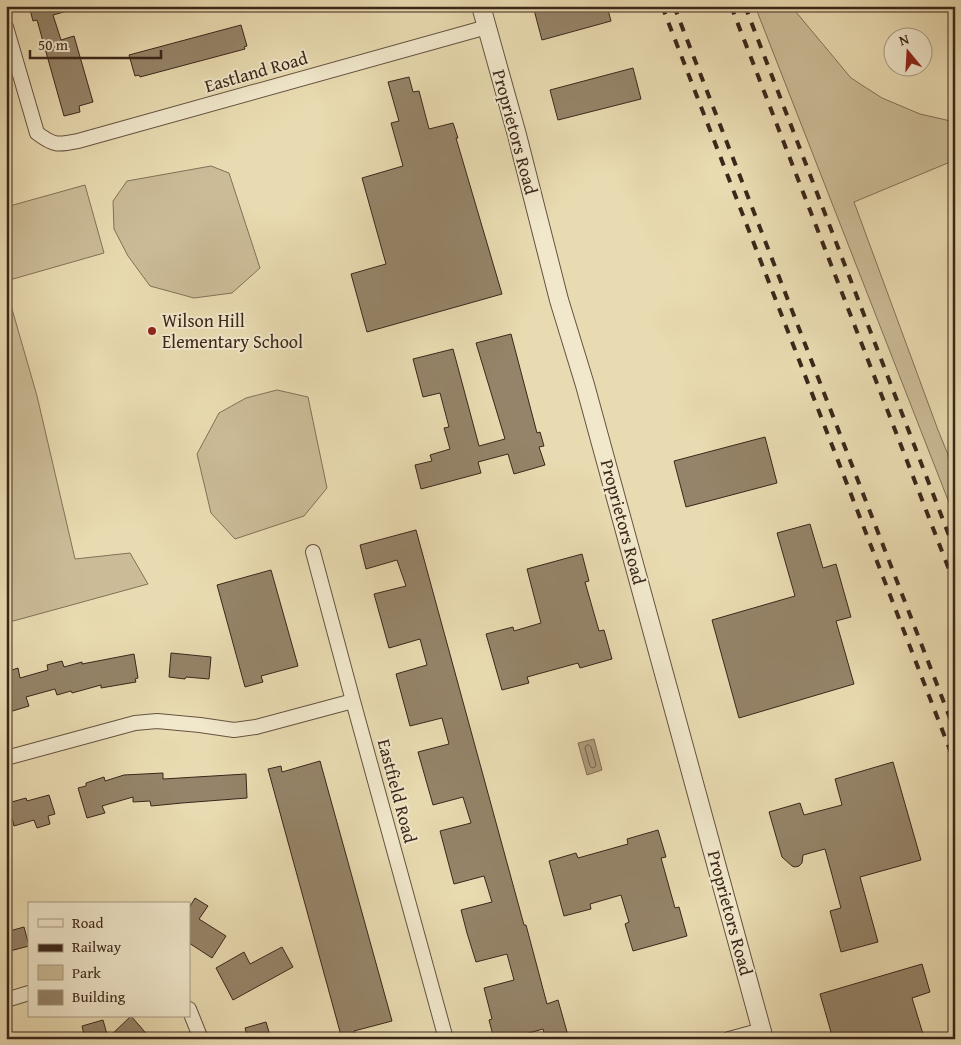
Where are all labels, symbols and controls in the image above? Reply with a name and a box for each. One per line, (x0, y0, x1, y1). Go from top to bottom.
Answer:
scale bar (30, 28, 161, 60)
north arrow (884, 28, 934, 78)
text: N (896, 28, 912, 51)
text: 50 m (38, 34, 69, 55)
street label: Eastland Road (201, 44, 311, 99)
street label: Proprietors Road (486, 66, 545, 198)
place label: Wilson Hill Elementary School (162, 307, 303, 355)
marker: Wilson Hill Elementary School (146, 325, 158, 337)
street label: Proprietors Road (594, 456, 653, 588)
street label: Eastfield Road (371, 736, 424, 846)
street label: Proprietors Road (701, 847, 760, 979)
legend (28, 902, 190, 1018)
text: Road (72, 912, 103, 933)
text: Railway (72, 936, 122, 957)
text: Park (72, 962, 101, 983)
text: Building (72, 986, 126, 1007)

